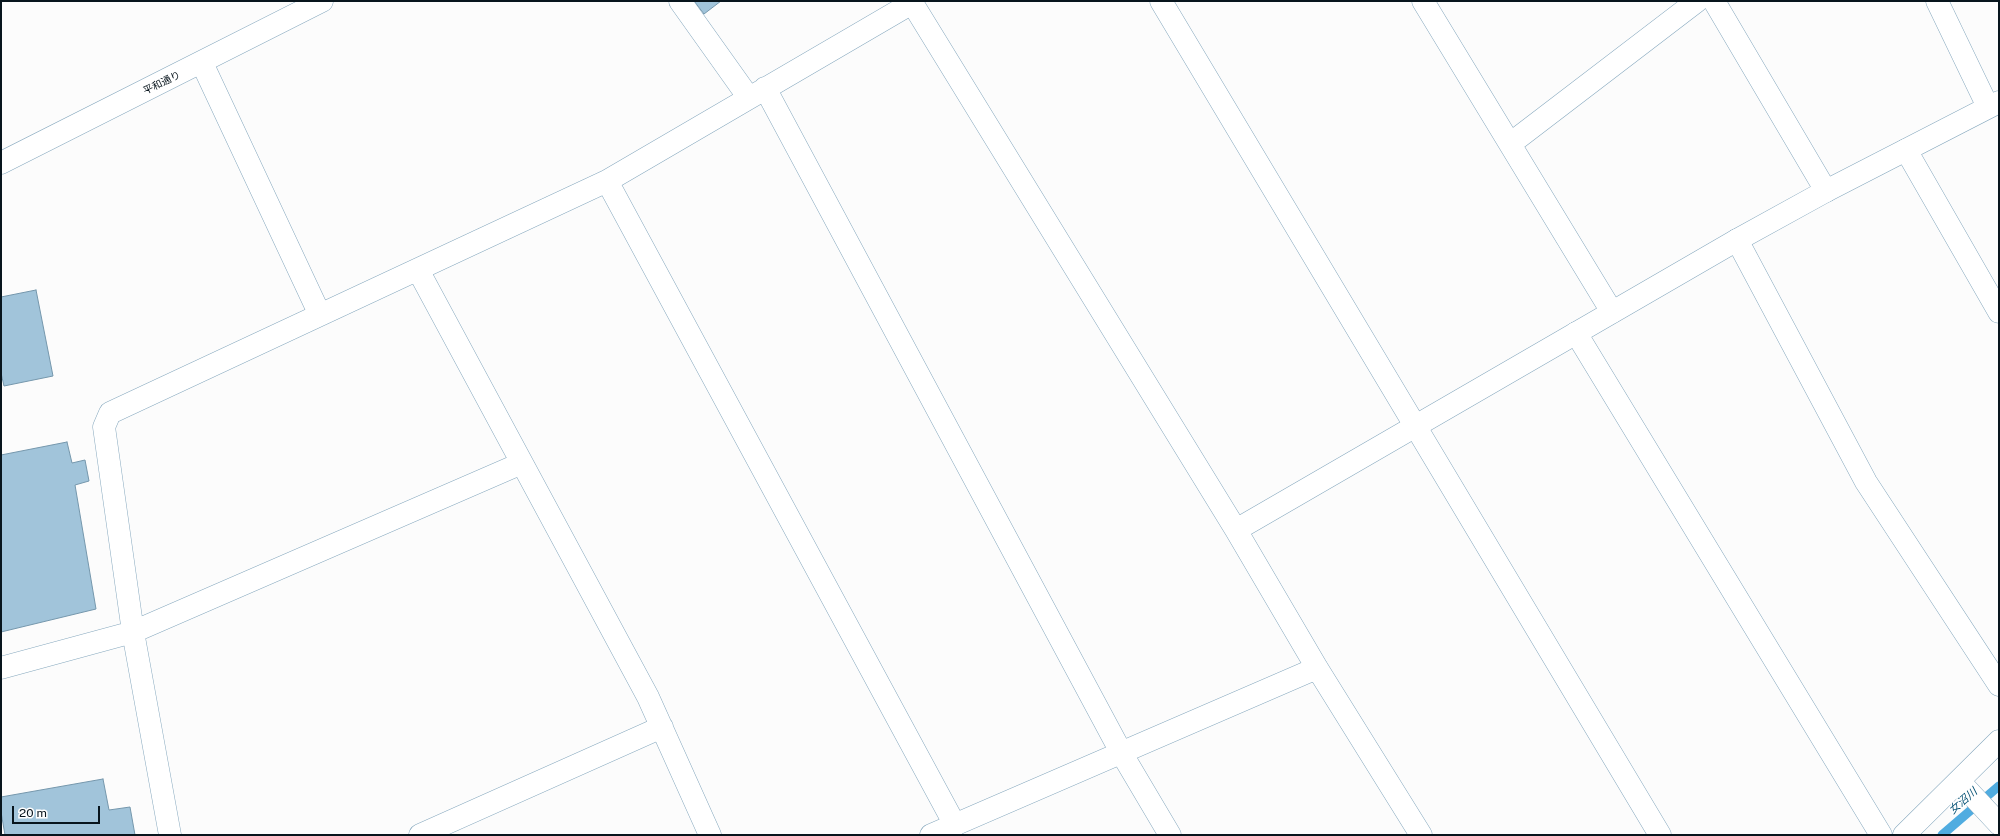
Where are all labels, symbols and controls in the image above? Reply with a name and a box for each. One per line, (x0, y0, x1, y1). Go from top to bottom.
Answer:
street label: 平和通り (141, 69, 183, 97)
water label: 女沼川 (1946, 785, 1980, 817)
scale bar (14, 798, 102, 824)
text: 20 m (19, 806, 47, 820)

